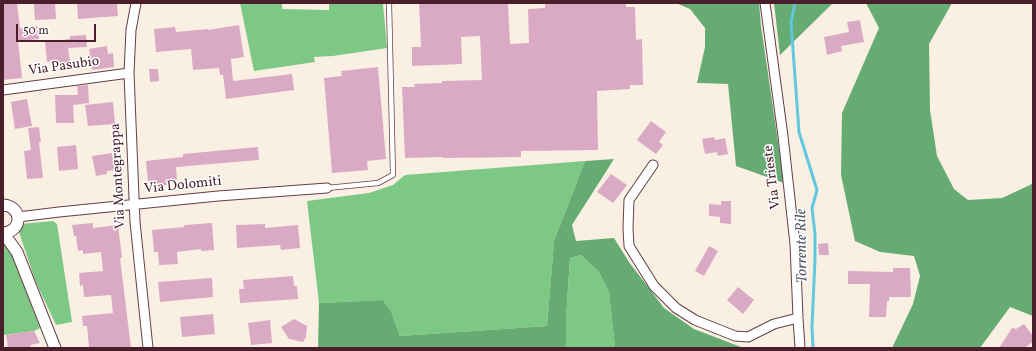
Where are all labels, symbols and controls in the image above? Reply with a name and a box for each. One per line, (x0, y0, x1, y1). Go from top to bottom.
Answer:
scale bar (18, 16, 98, 42)
text: 50 m (23, 23, 49, 39)
street label: Via Pasubio (28, 54, 100, 80)
street label: Via Montegrappa (108, 123, 130, 229)
street label: Via Trieste (761, 144, 785, 210)
street label: Via Dolomiti (143, 174, 223, 198)
water label: Torrente Rile (793, 209, 813, 283)

